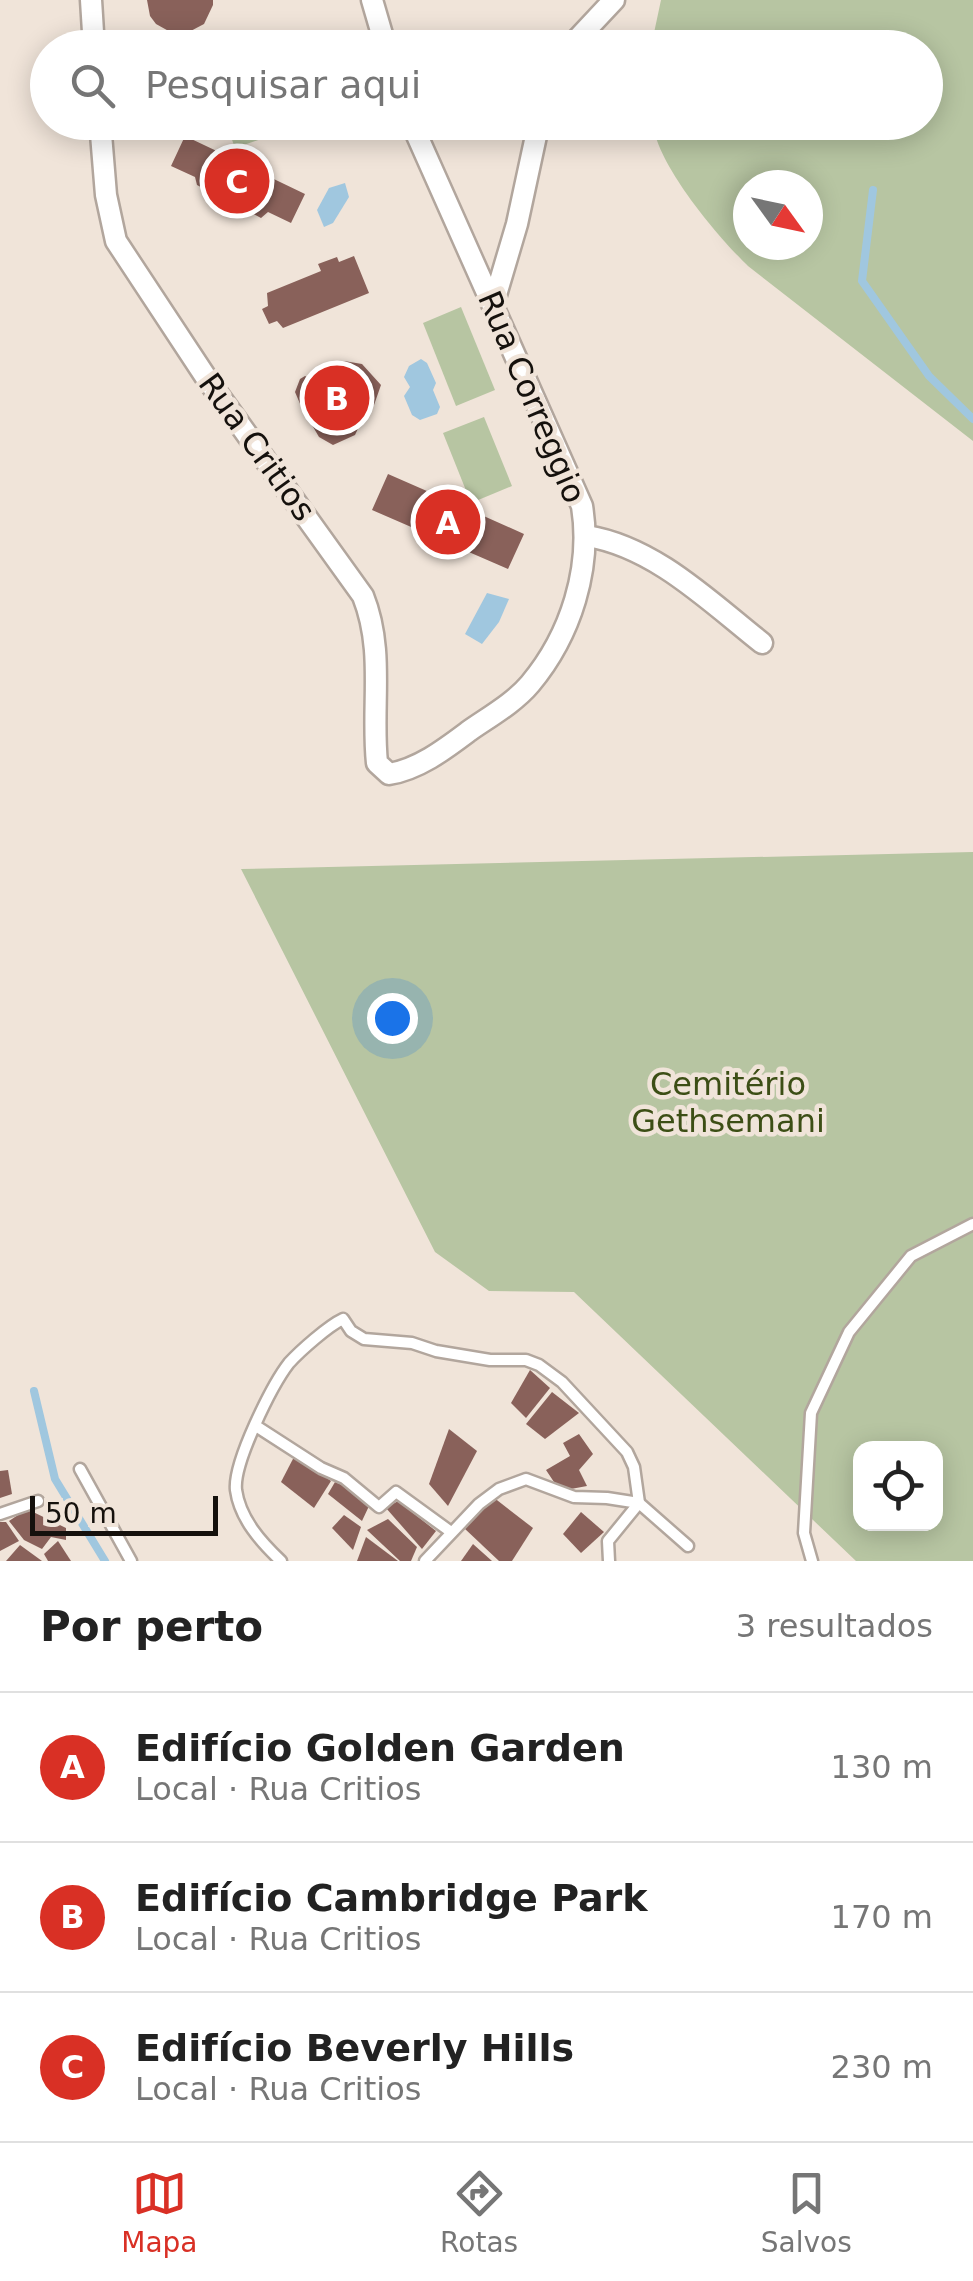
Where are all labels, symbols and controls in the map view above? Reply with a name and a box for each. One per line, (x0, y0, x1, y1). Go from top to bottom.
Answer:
search box (30, 30, 943, 140)
icon: search (65, 58, 120, 113)
text: Pesquisar aqui (145, 63, 421, 107)
pin: C (204, 144, 270, 218)
north arrow (733, 170, 823, 260)
street label: Rua Correggio (470, 285, 594, 509)
pin: B (304, 360, 370, 436)
street label: Rua Critios (191, 366, 323, 528)
pin: A (416, 484, 480, 560)
your location (367, 993, 418, 1044)
park label: Cemitério Gethsemani (631, 1065, 825, 1140)
map controls (853, 1441, 943, 1531)
button: locate (853, 1441, 943, 1531)
scale bar (30, 1491, 218, 1536)
text: 50 m (45, 1497, 117, 1530)
text: Por perto (40, 1602, 263, 1651)
text: 3 resultados (736, 1607, 933, 1645)
text: Edifício Golden Garden (135, 1726, 625, 1770)
text: A (60, 1748, 85, 1786)
text: 130 m (831, 1748, 933, 1786)
text: Local · Rua Critios (135, 1770, 421, 1808)
text: Edifício Cambridge Park (135, 1876, 648, 1920)
text: B (60, 1898, 85, 1936)
text: 170 m (831, 1898, 933, 1936)
text: Local · Rua Critios (135, 1920, 421, 1958)
text: Edifício Beverly Hills (135, 2026, 574, 2070)
text: C (61, 2048, 84, 2086)
text: 230 m (831, 2048, 933, 2086)
text: Local · Rua Critios (135, 2070, 421, 2108)
tab: Mapa (121, 2166, 198, 2259)
tab: Rotas (440, 2166, 518, 2259)
tab: Salvos (761, 2166, 852, 2259)

